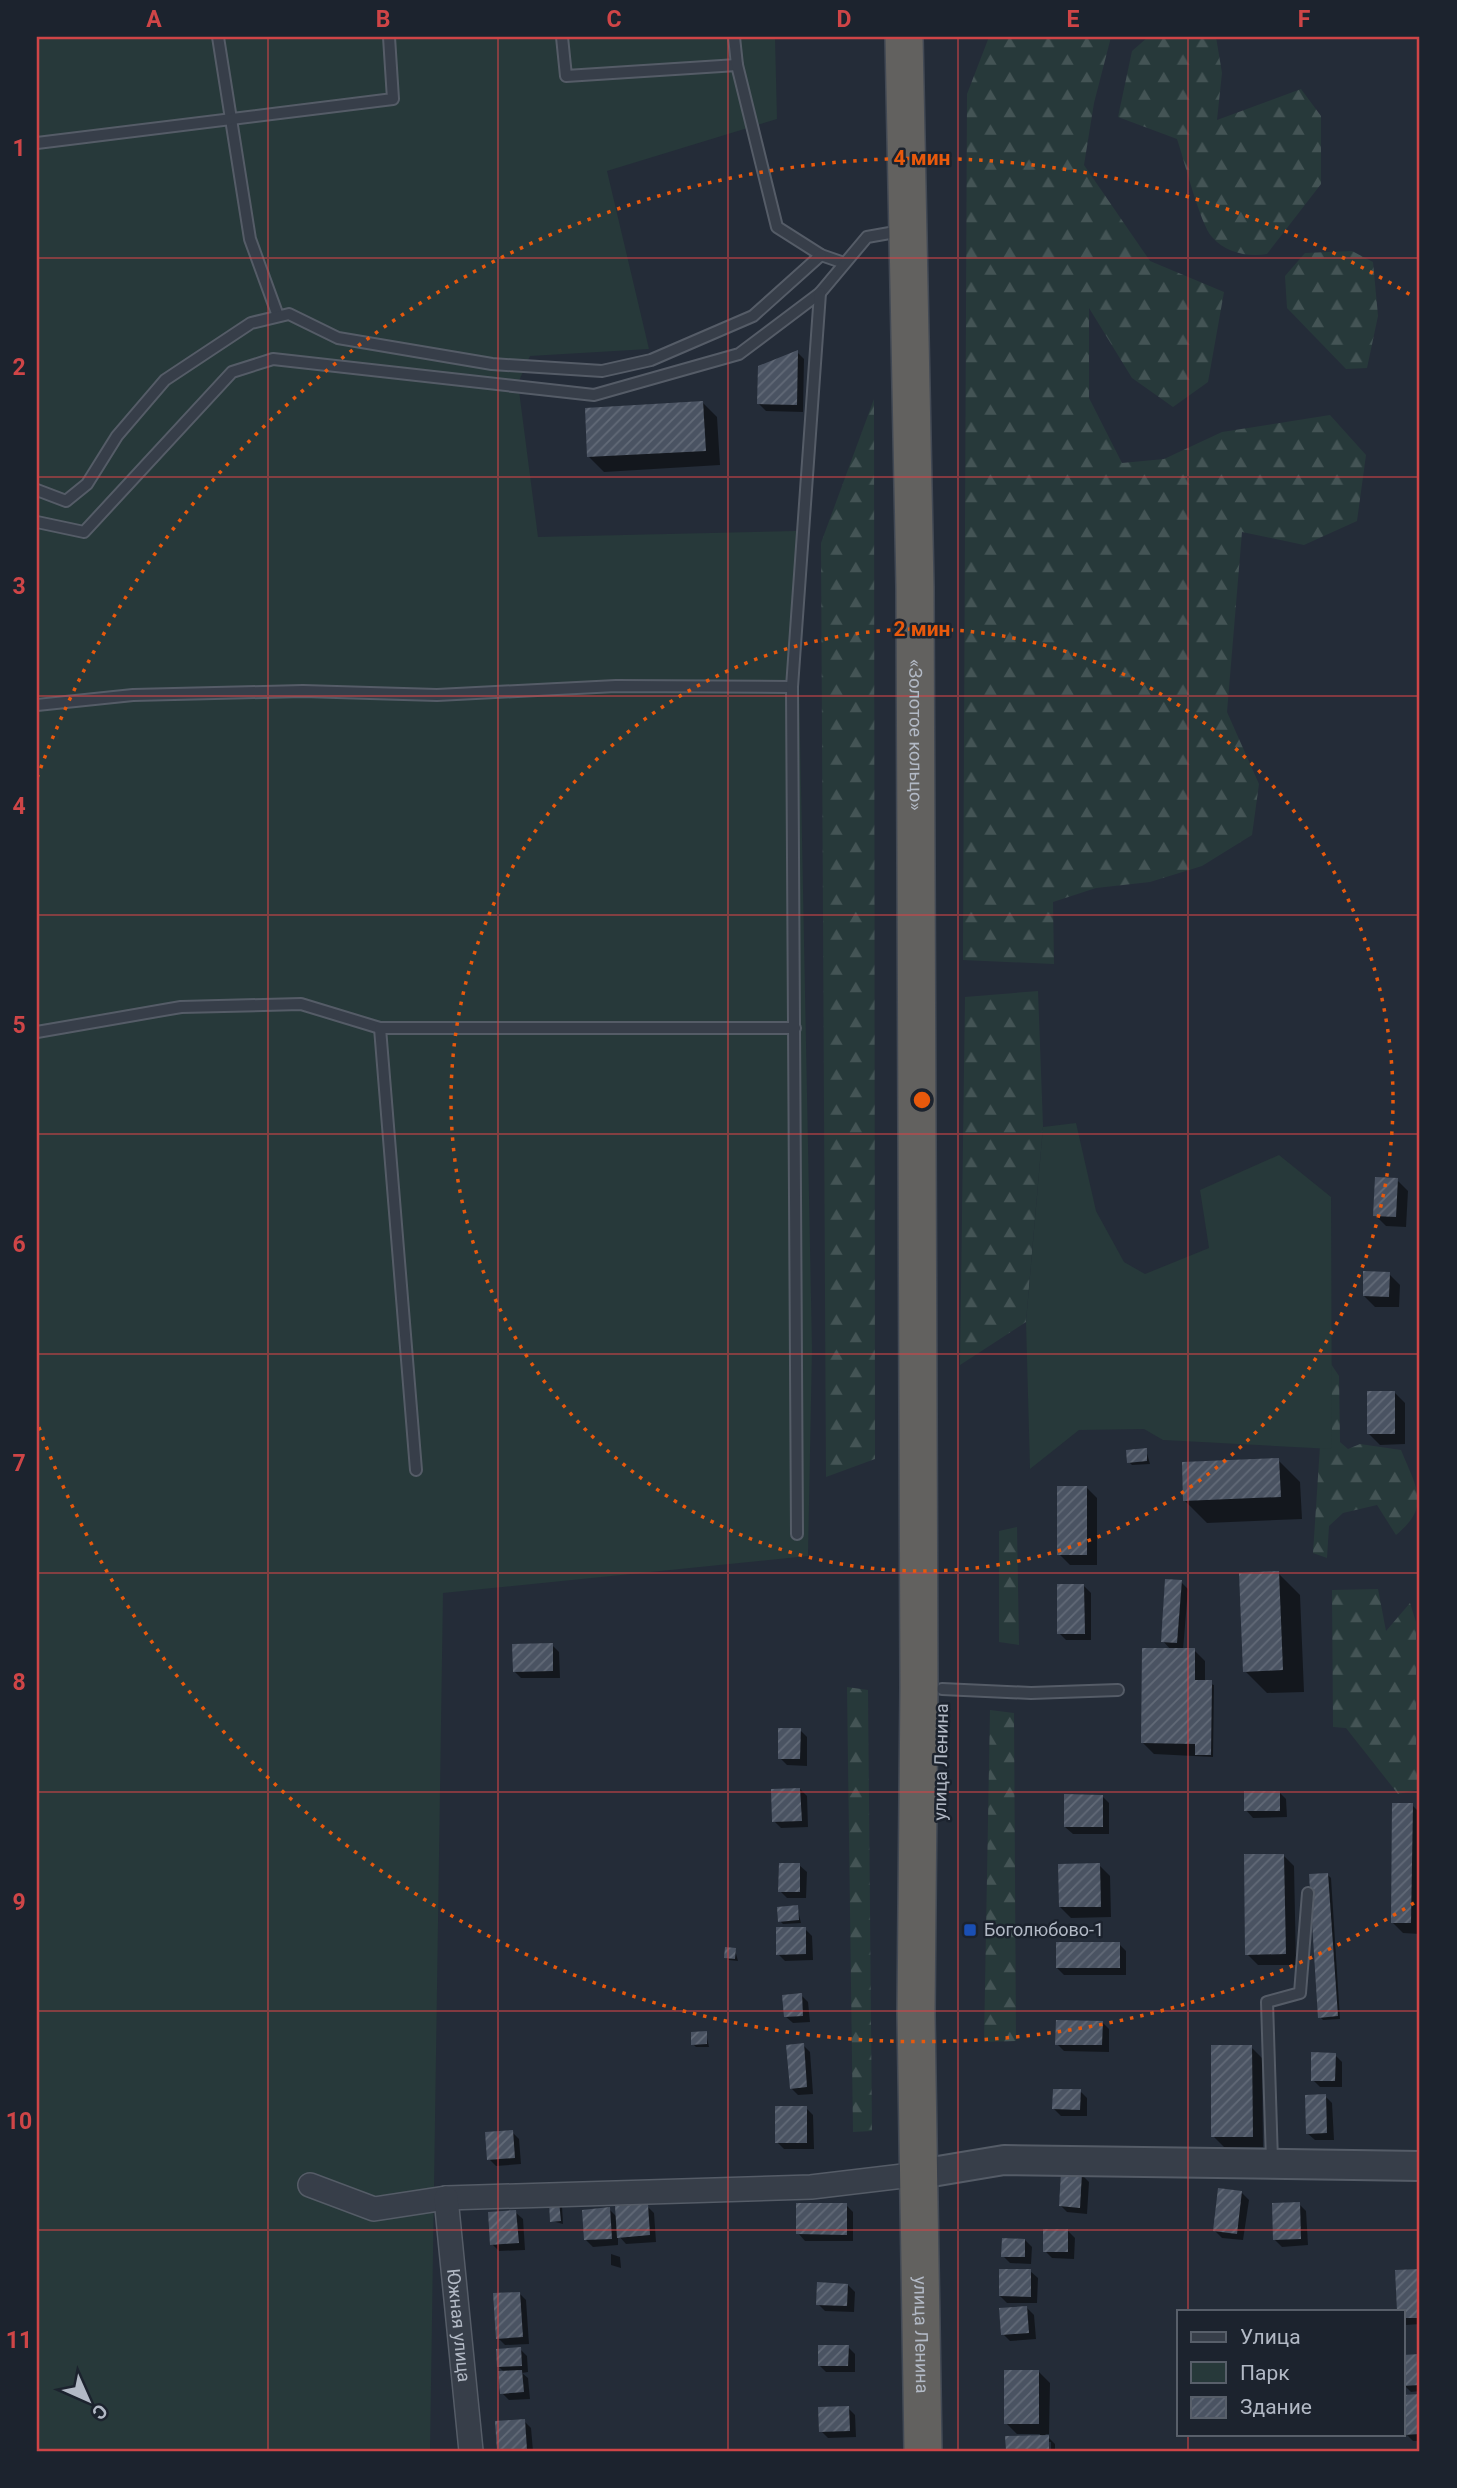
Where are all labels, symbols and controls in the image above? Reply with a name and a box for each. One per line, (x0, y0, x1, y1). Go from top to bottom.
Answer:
text: A (146, 6, 162, 33)
text: B (376, 6, 390, 33)
text: C (606, 6, 622, 33)
text: D (837, 6, 851, 33)
text: E (1067, 6, 1080, 33)
text: F (1298, 6, 1311, 33)
text: 1 (12, 135, 26, 162)
text: 4 мин (894, 146, 951, 170)
text: 2 (12, 354, 26, 381)
text: 3 (12, 573, 26, 600)
text: 2 мин (894, 617, 951, 641)
street label: «Золотое кольцо» (905, 659, 927, 811)
text: 4 (12, 793, 26, 820)
text: 5 (12, 1012, 26, 1039)
centre of rings (910, 1088, 934, 1112)
text: 6 (12, 1231, 26, 1258)
text: 7 (12, 1450, 26, 1477)
text: 8 (12, 1669, 26, 1696)
street label: улица Ленина (929, 1703, 952, 1821)
text: 9 (12, 1889, 26, 1916)
place label: Боголюбово-1 (984, 1919, 1104, 1940)
marker: Боголюбово-1 (962, 1922, 978, 1938)
text: 10 (6, 2108, 32, 2135)
street label: Южная улица (443, 2268, 475, 2383)
street label: улица Ленина (910, 2276, 933, 2394)
legend (1177, 2310, 1404, 2436)
text: Улица (1240, 2325, 1301, 2349)
text: 11 (6, 2327, 32, 2354)
text: Парк (1240, 2361, 1290, 2385)
north arrow (52, 2366, 122, 2436)
text: Здание (1240, 2395, 1312, 2419)
text: С (87, 2399, 112, 2424)

